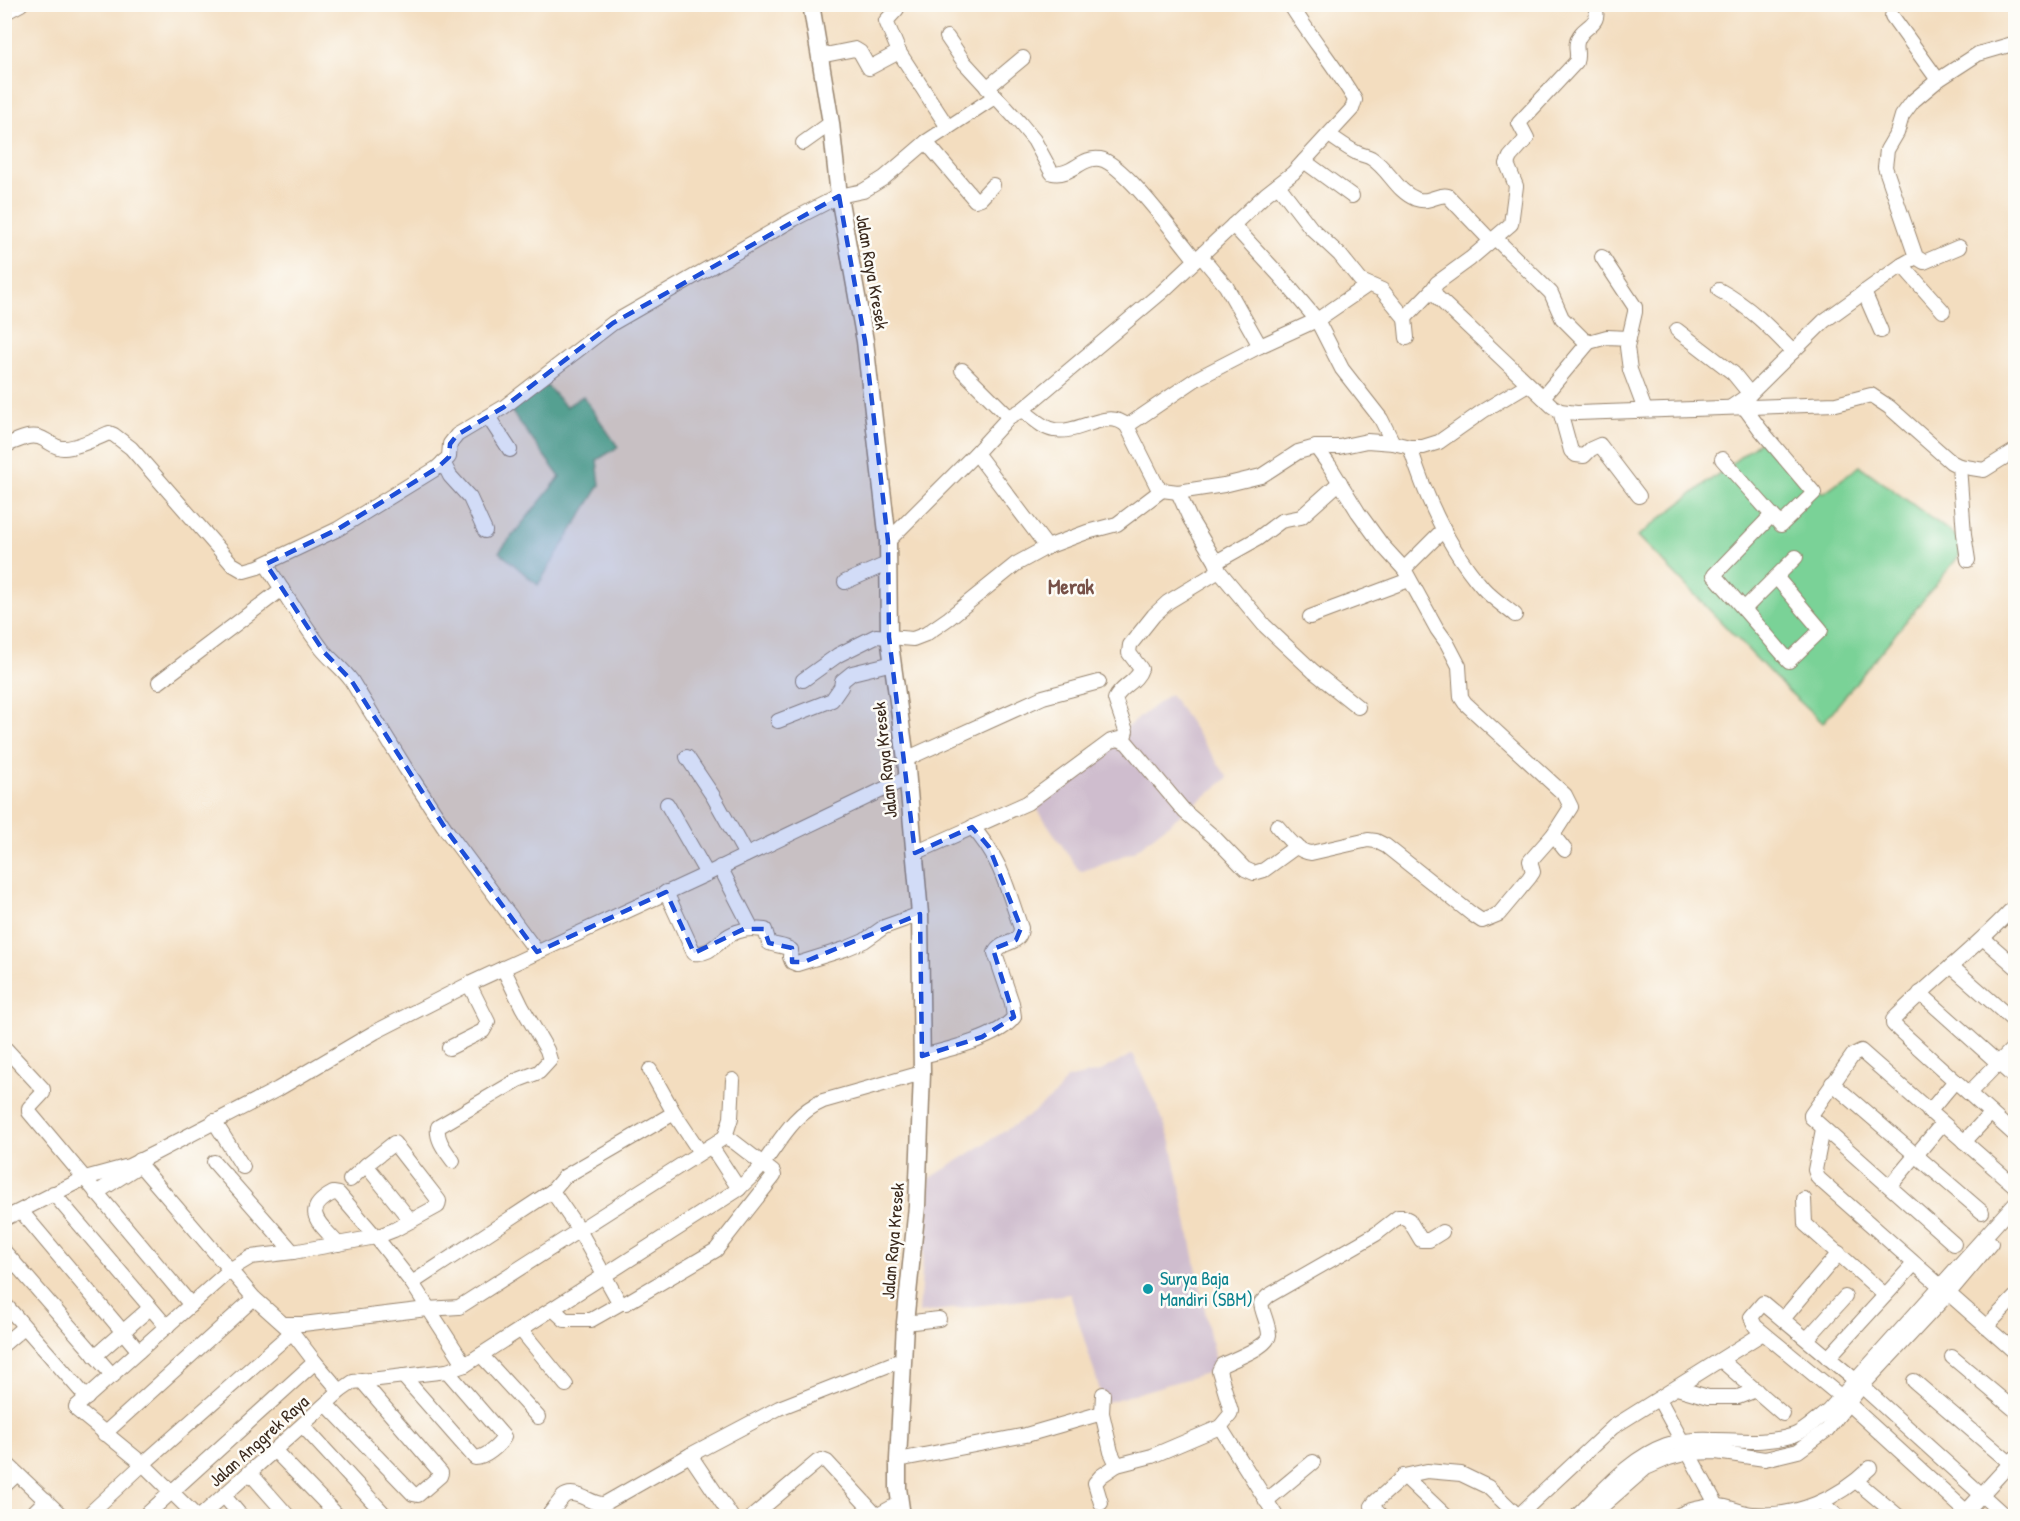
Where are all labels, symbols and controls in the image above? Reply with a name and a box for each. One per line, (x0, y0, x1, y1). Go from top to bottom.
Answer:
street label: Jalan Raya Kresek (850, 212, 895, 332)
district label: Merak (1048, 572, 1094, 601)
street label: Jalan Raya Kresek (866, 700, 903, 820)
street label: Jalan Raya Kresek (875, 1181, 910, 1300)
place label: Surya Baja Mandiri (SBM) (1160, 1266, 1253, 1312)
marker: Surya Baja Mandiri (SBM) (1141, 1282, 1155, 1296)
street label: Jalan Anggrek Raya (203, 1389, 314, 1492)

